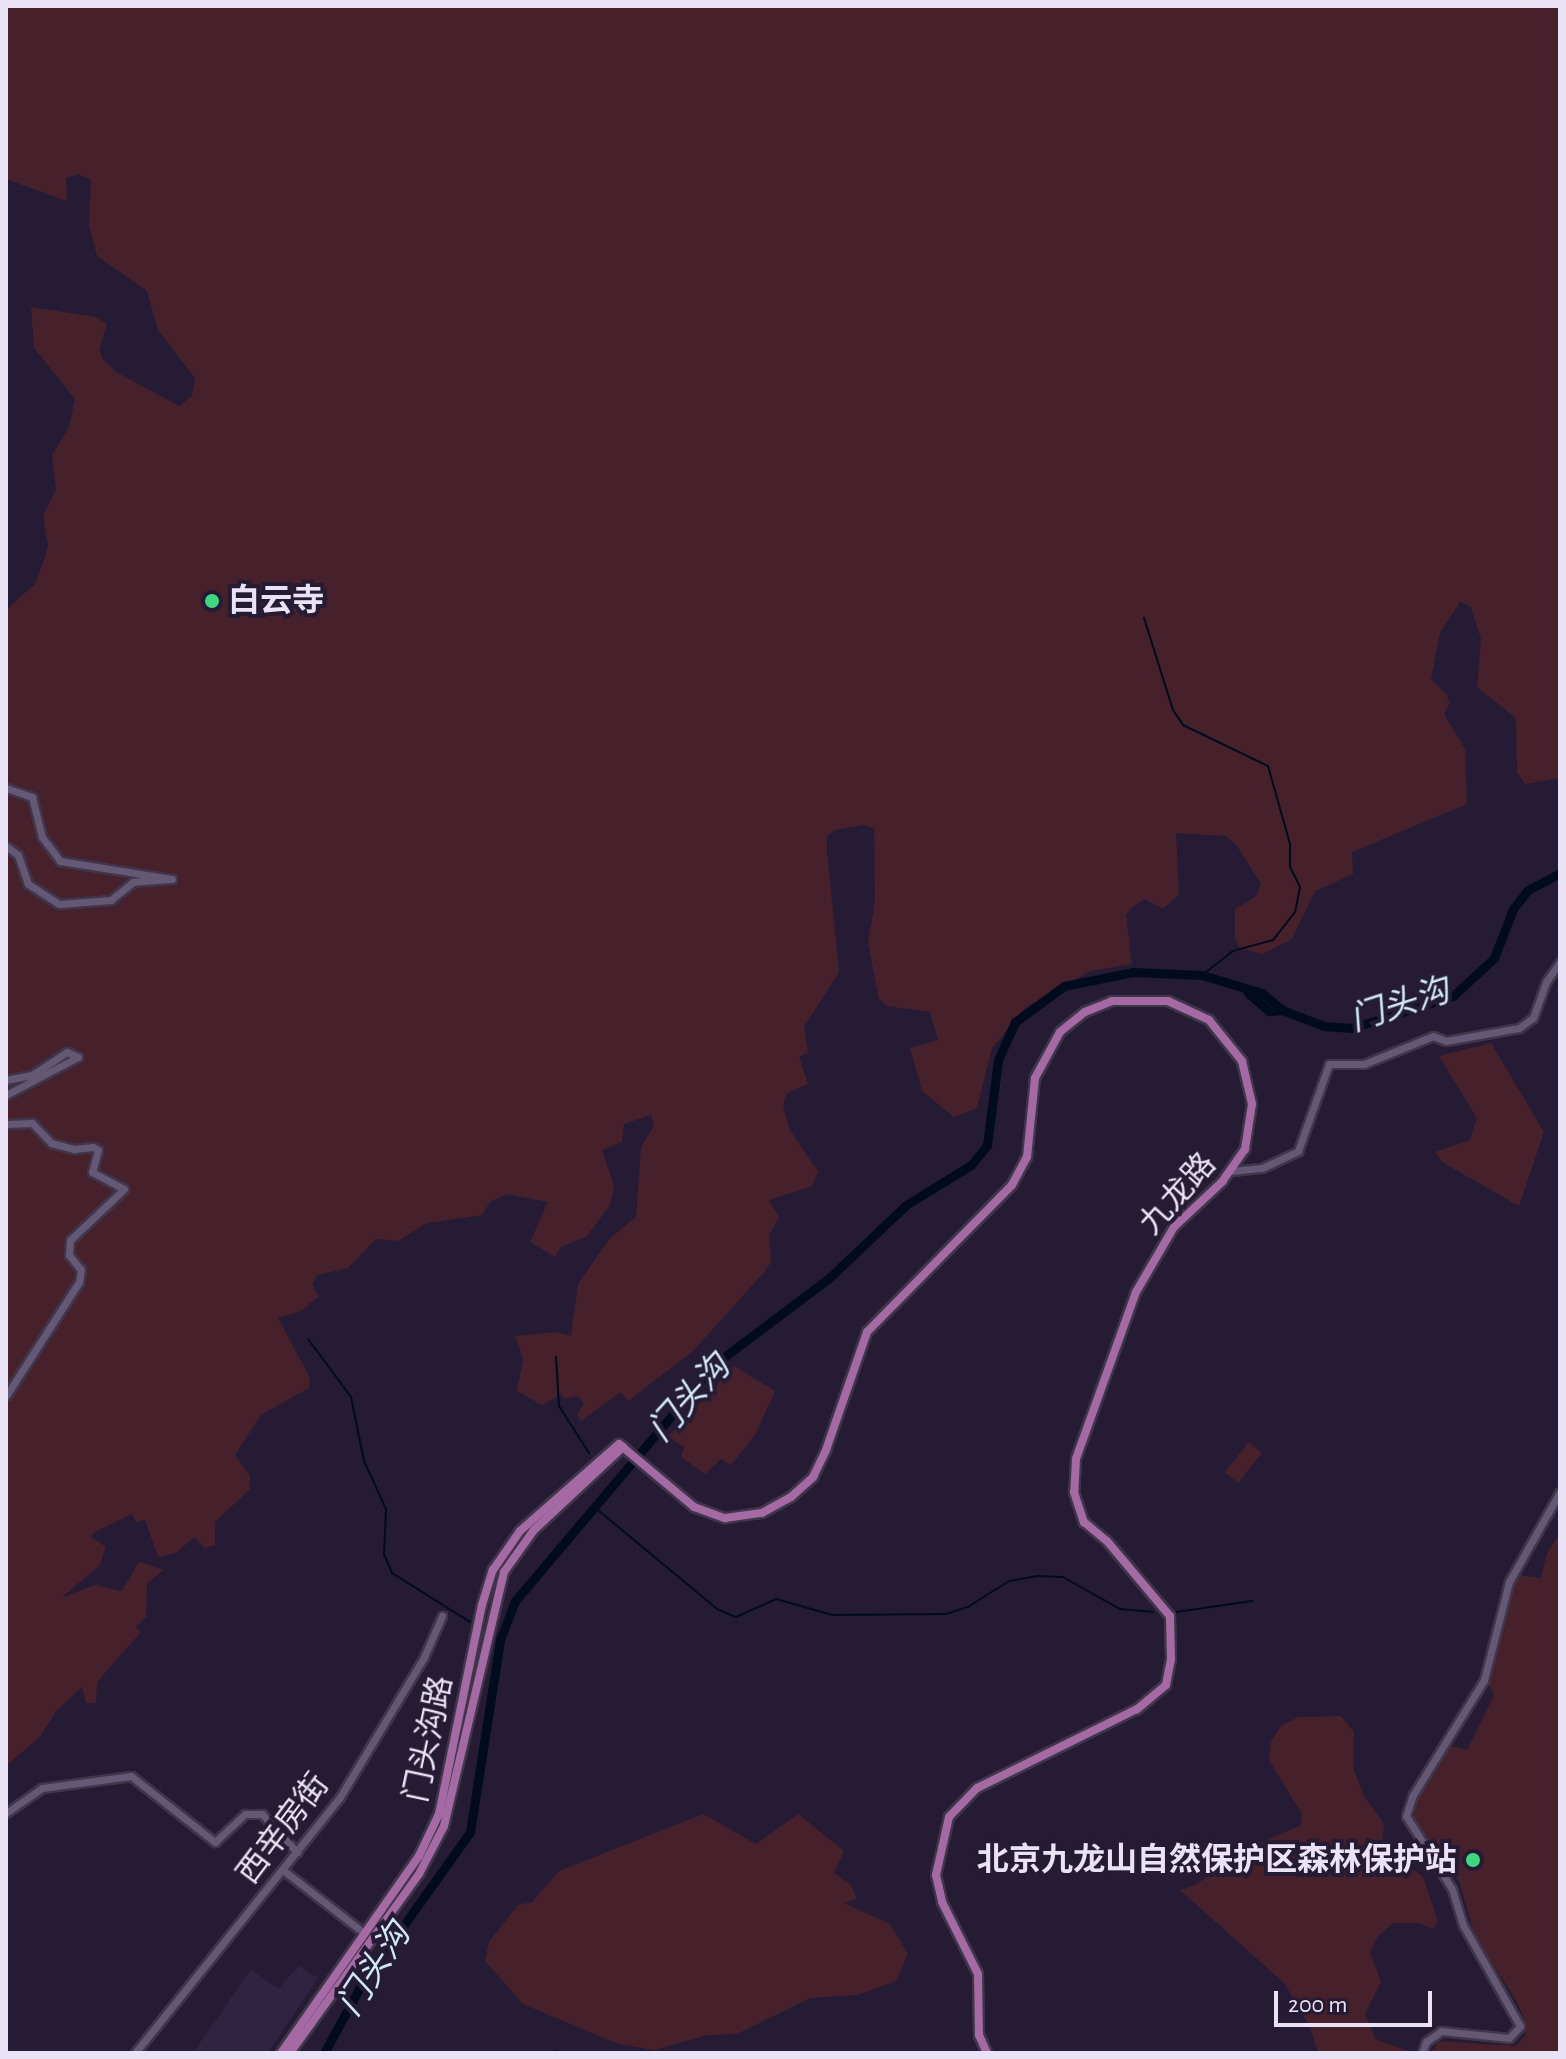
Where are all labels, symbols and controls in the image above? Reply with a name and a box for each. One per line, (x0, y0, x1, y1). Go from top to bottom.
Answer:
place label: 白云寺 (228, 582, 324, 620)
marker: 白云寺 (203, 592, 221, 610)
water label: 门头沟 (1345, 971, 1455, 1041)
street label: 九龙路 (1132, 1145, 1224, 1243)
water label: 门头沟 (641, 1347, 739, 1451)
street label: 门头沟路 (397, 1672, 461, 1806)
street label: 西辛房街 (229, 1766, 337, 1892)
place label: 北京九龙山自然保护区森林保护站 (977, 1841, 1457, 1879)
marker: 北京九龙山自然保护区森林保护站 (1464, 1851, 1482, 1869)
water label: 门头沟 (330, 1916, 420, 2024)
scale bar (1278, 1975, 1436, 2025)
text: 200 m (1288, 1993, 1347, 2017)

